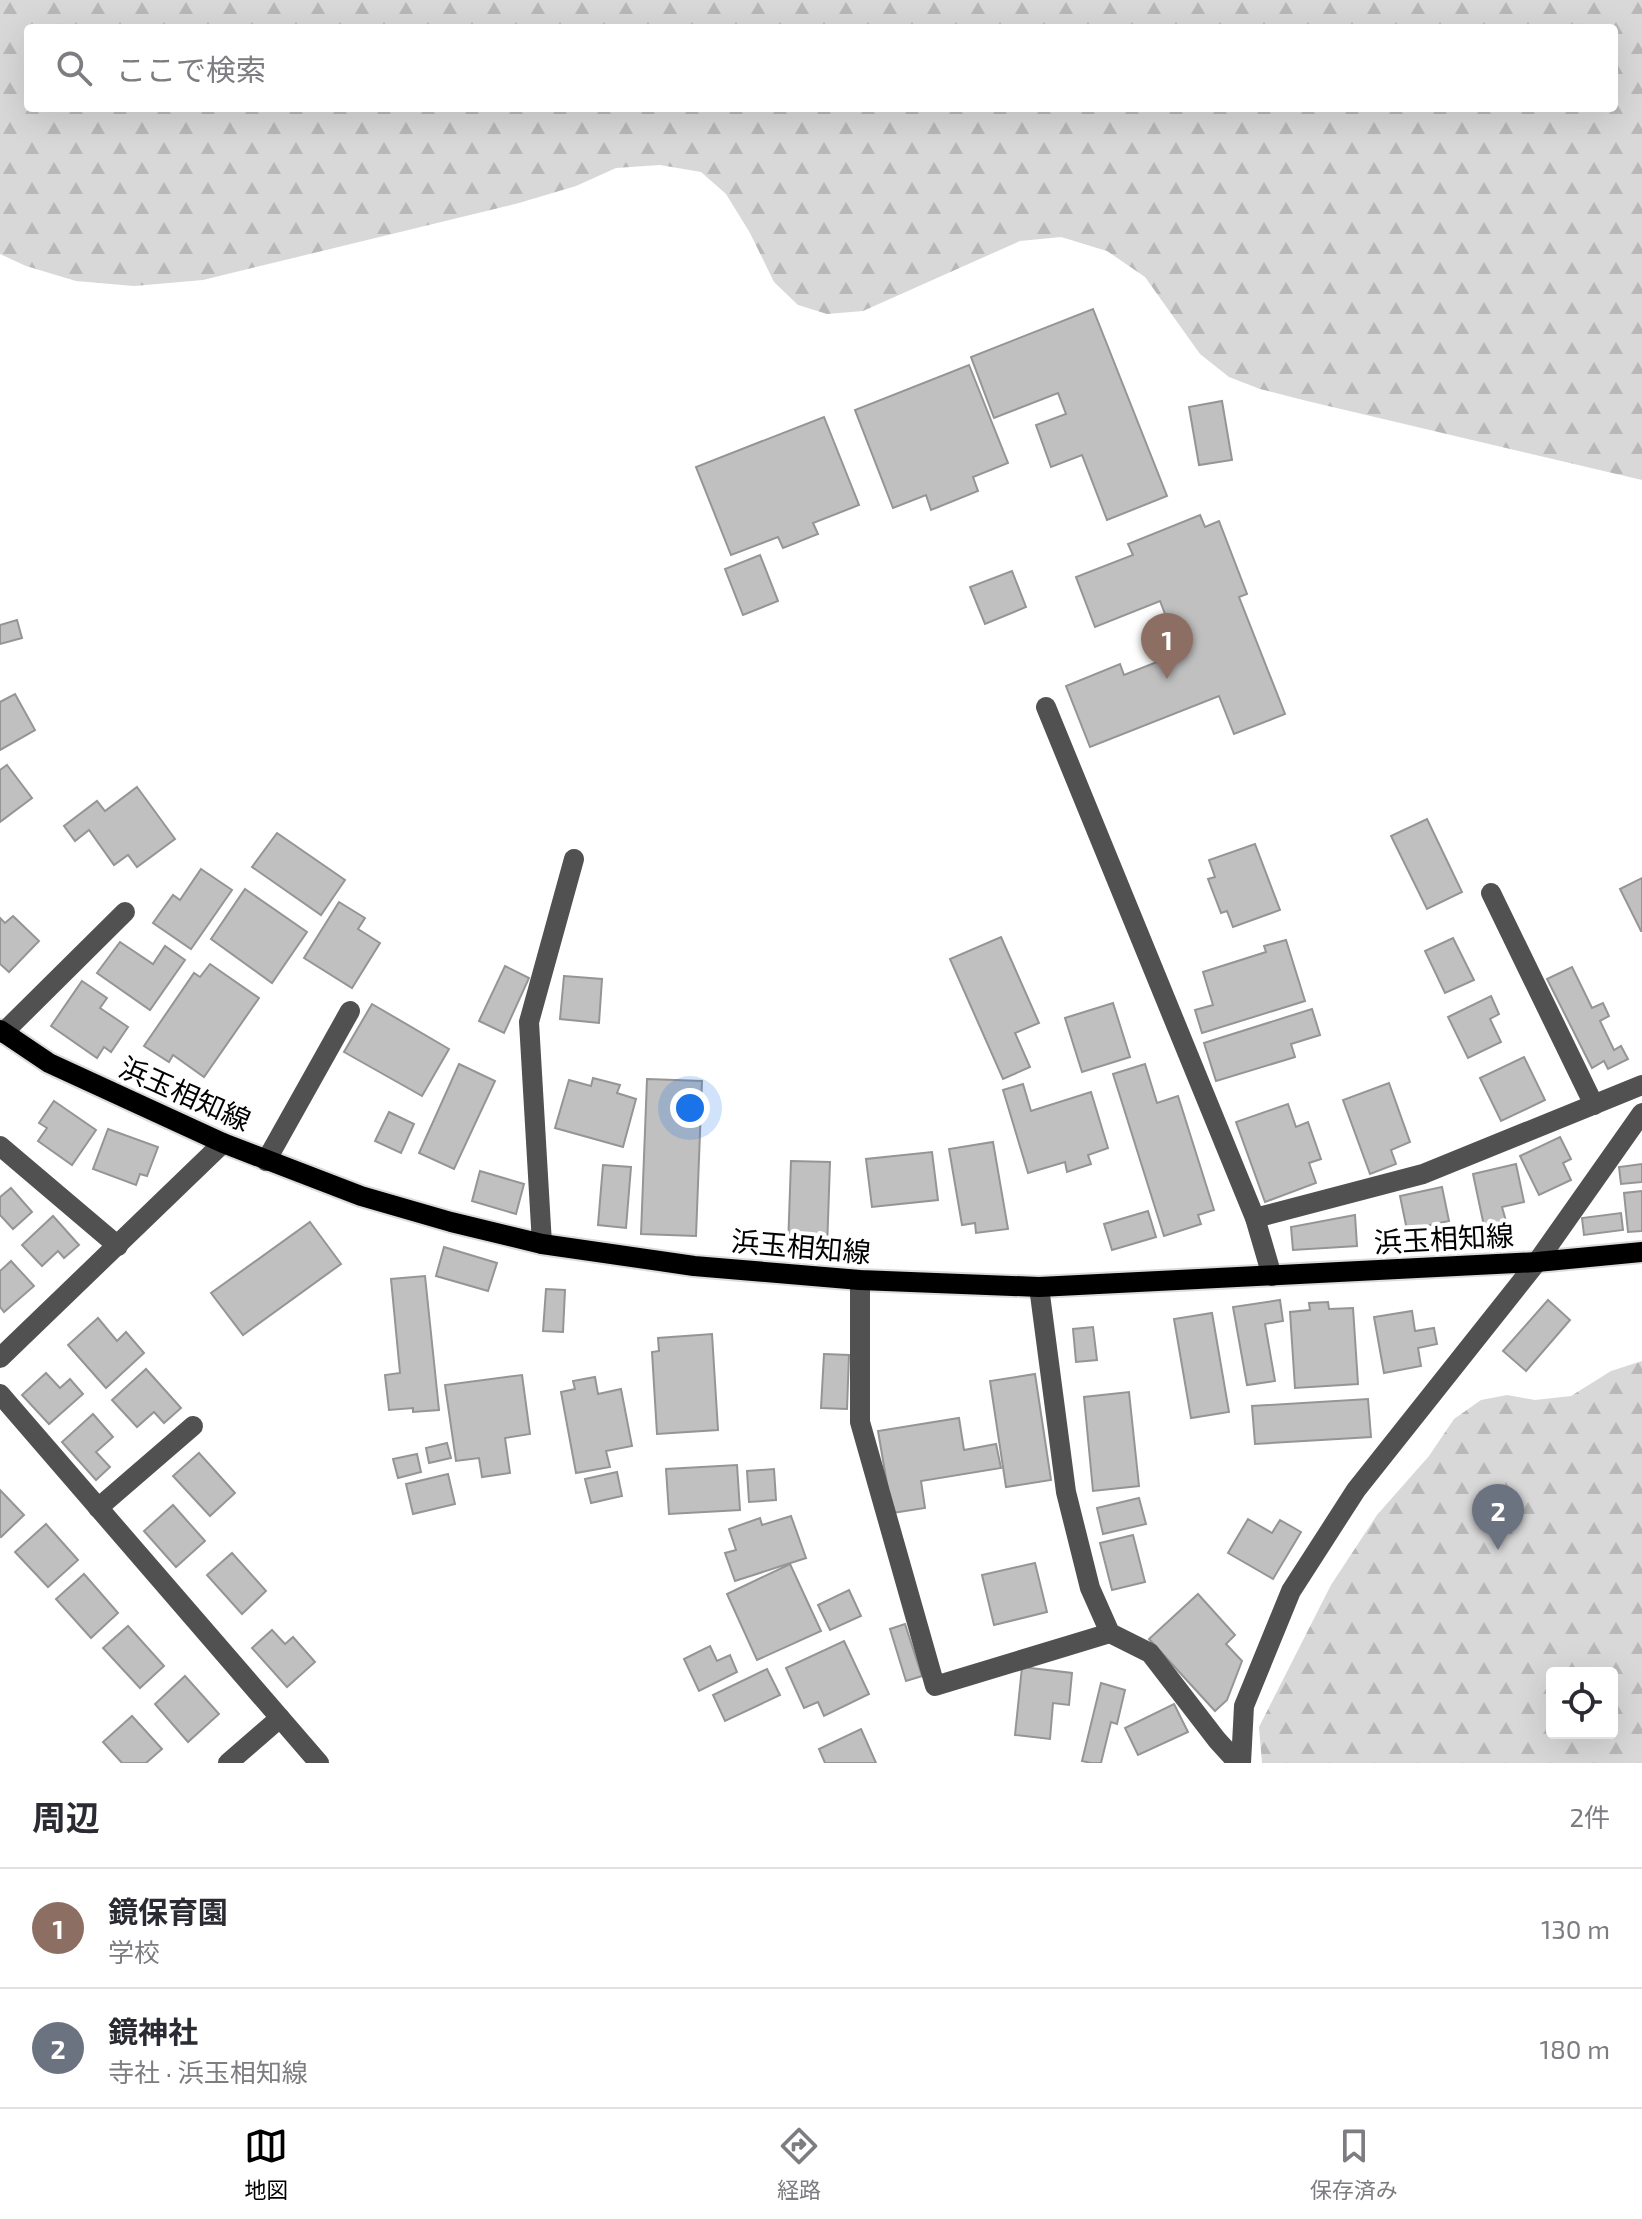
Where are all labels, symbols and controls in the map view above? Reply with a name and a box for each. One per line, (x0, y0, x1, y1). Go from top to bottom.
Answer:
search box (24, 24, 1618, 112)
icon: search (52, 46, 96, 90)
text: ここで検索 (116, 51, 266, 87)
pin: 1 (1141, 613, 1193, 679)
street label: 浜玉相知線 (115, 1049, 256, 1137)
your location (670, 1088, 710, 1128)
street label: 浜玉相知線 (1373, 1217, 1515, 1259)
street label: 浜玉相知線 (730, 1223, 872, 1269)
pin: 2 (1472, 1484, 1524, 1550)
map controls (1546, 1667, 1618, 1739)
button: locate (1546, 1667, 1618, 1739)
text: 周辺 (32, 1796, 100, 1837)
text: 2件 (1569, 1801, 1610, 1832)
text: 鏡保育園 (108, 1893, 228, 1929)
text: 1 (52, 1913, 64, 1944)
text: 130 m (1541, 1913, 1610, 1944)
text: 学校 (108, 1936, 160, 1967)
text: 鏡神社 (108, 2013, 198, 2049)
text: 2 (50, 2033, 66, 2064)
text: 180 m (1540, 2033, 1610, 2064)
text: 寺社 · 浜玉相知線 (108, 2056, 308, 2087)
tab: 地図 (244, 2124, 288, 2204)
tab: 経路 (777, 2124, 821, 2204)
tab: 保存済み (1310, 2124, 1398, 2204)

